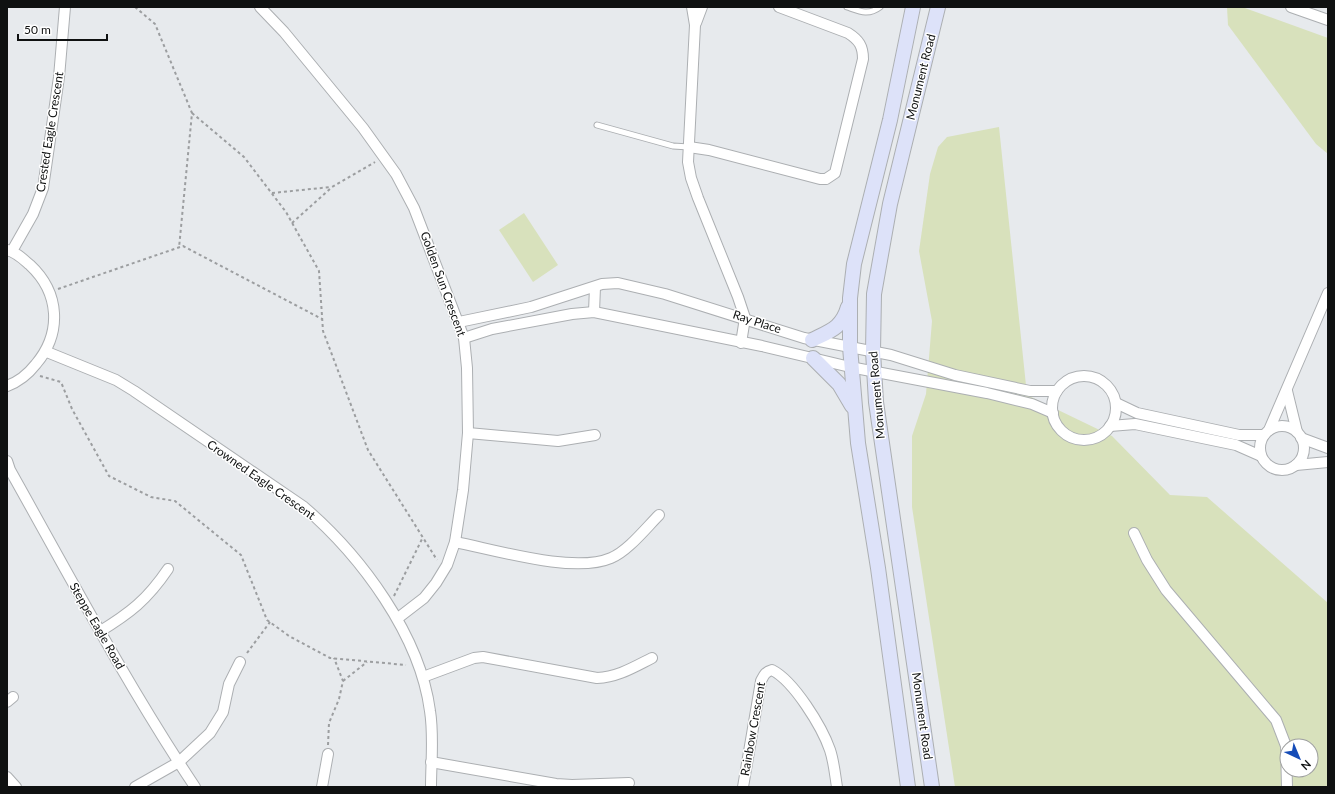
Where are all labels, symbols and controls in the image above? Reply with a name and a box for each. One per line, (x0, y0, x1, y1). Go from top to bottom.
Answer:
scale bar (18, 16, 107, 42)
text: 50 m (24, 22, 51, 37)
street label: Monument Road (903, 32, 938, 121)
street label: Crested Eagle Crescent (33, 70, 67, 193)
street label: Golden Sun Crescent (418, 229, 470, 339)
street label: Ray Place (731, 307, 783, 336)
street label: Monument Road (865, 351, 888, 440)
street label: Crowned Eagle Crescent (204, 436, 319, 523)
street label: Steppe Eagle Road (67, 580, 128, 672)
street label: Monument Road (909, 671, 936, 761)
street label: Rainbow Crescent (737, 680, 768, 777)
north arrow (1279, 738, 1319, 778)
text: N (1299, 758, 1314, 773)

